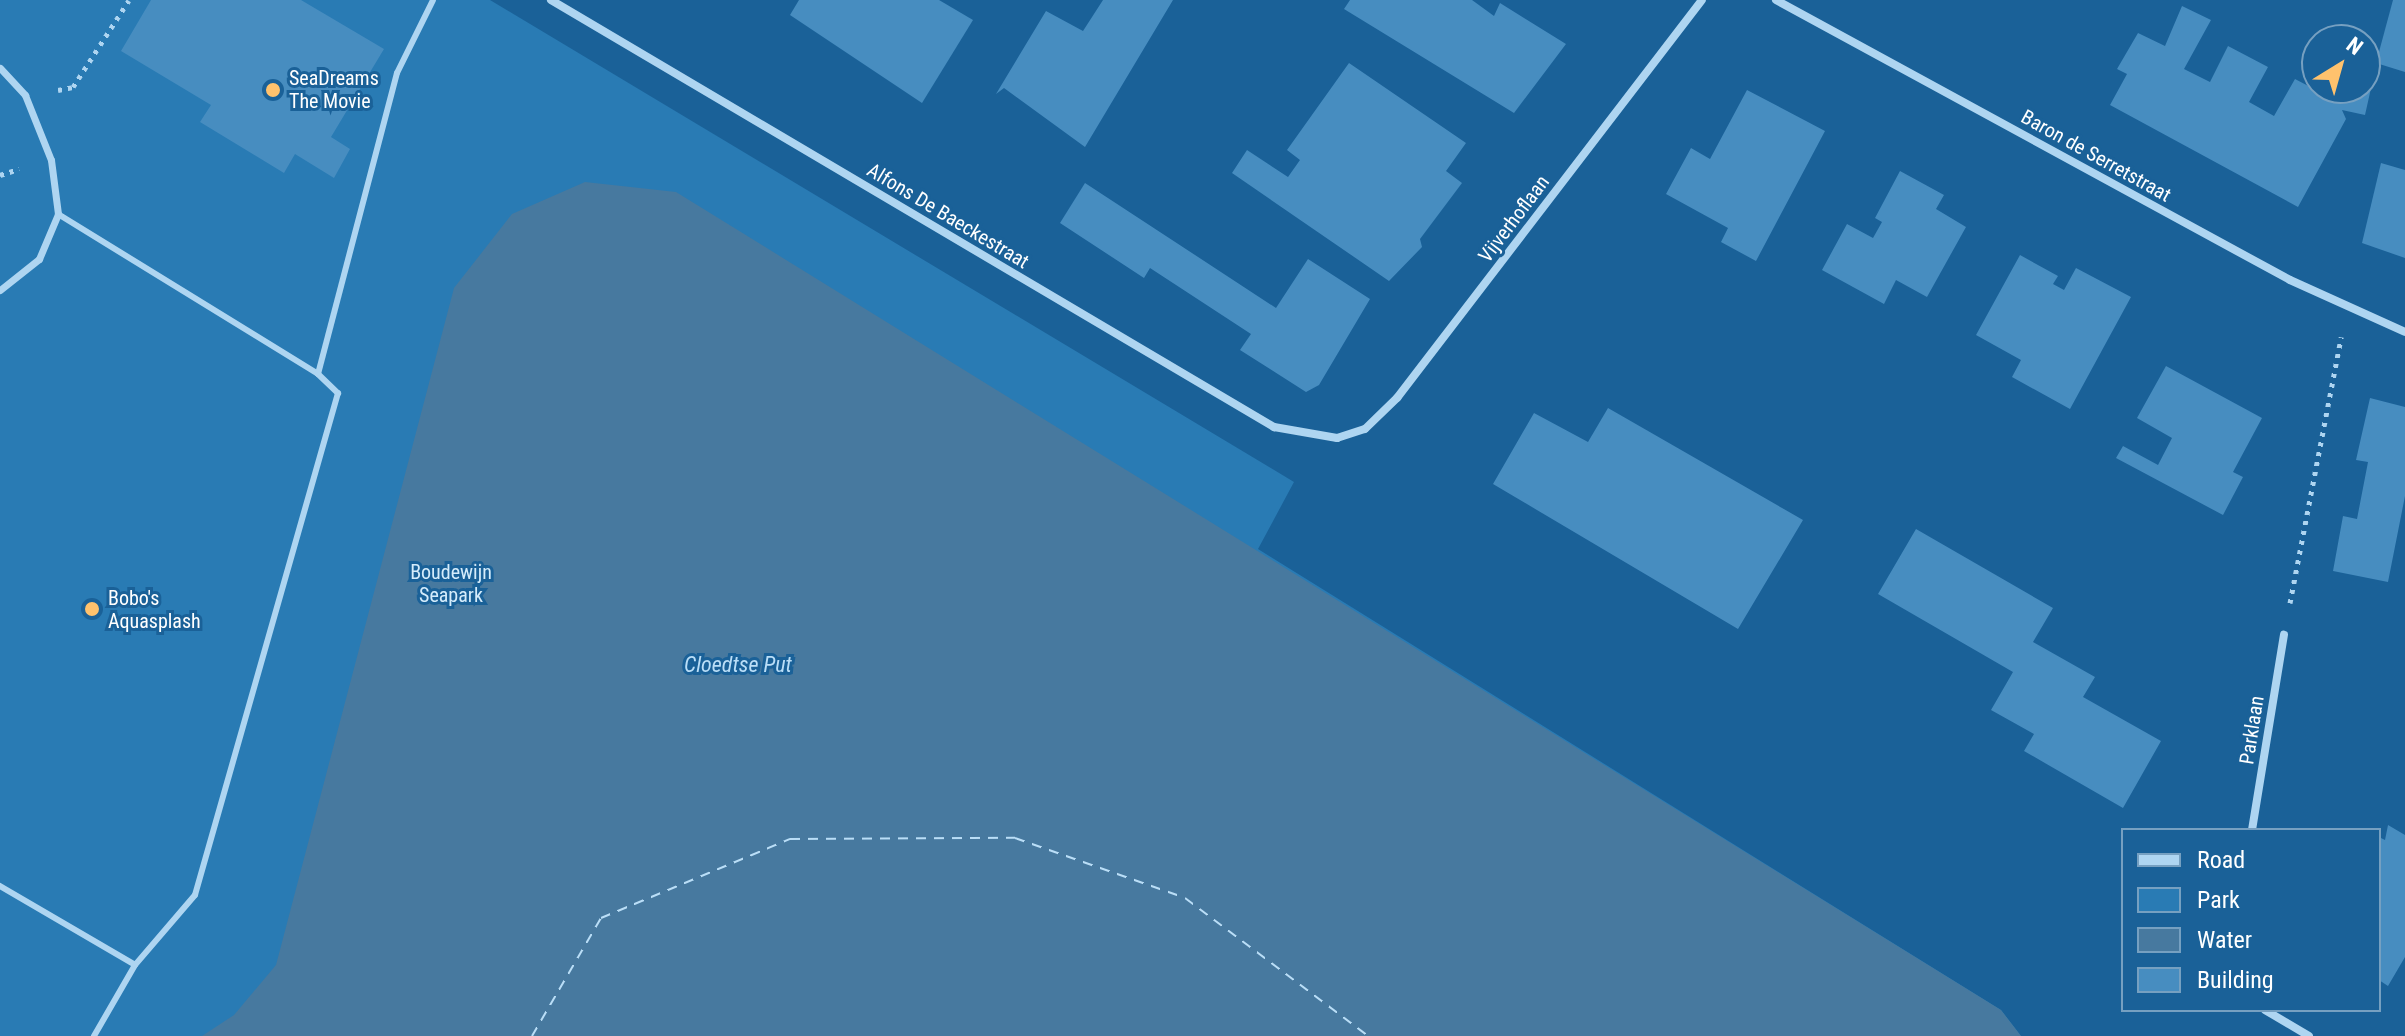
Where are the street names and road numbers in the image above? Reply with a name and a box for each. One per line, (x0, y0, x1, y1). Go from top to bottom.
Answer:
street label: Baron de Serretstraat (2017, 105, 2175, 207)
street label: Alfons De Baeckestraat (863, 158, 1033, 274)
street label: Vijverhoflaan (1473, 171, 1555, 267)
street label: Parklaan (2235, 694, 2269, 766)

